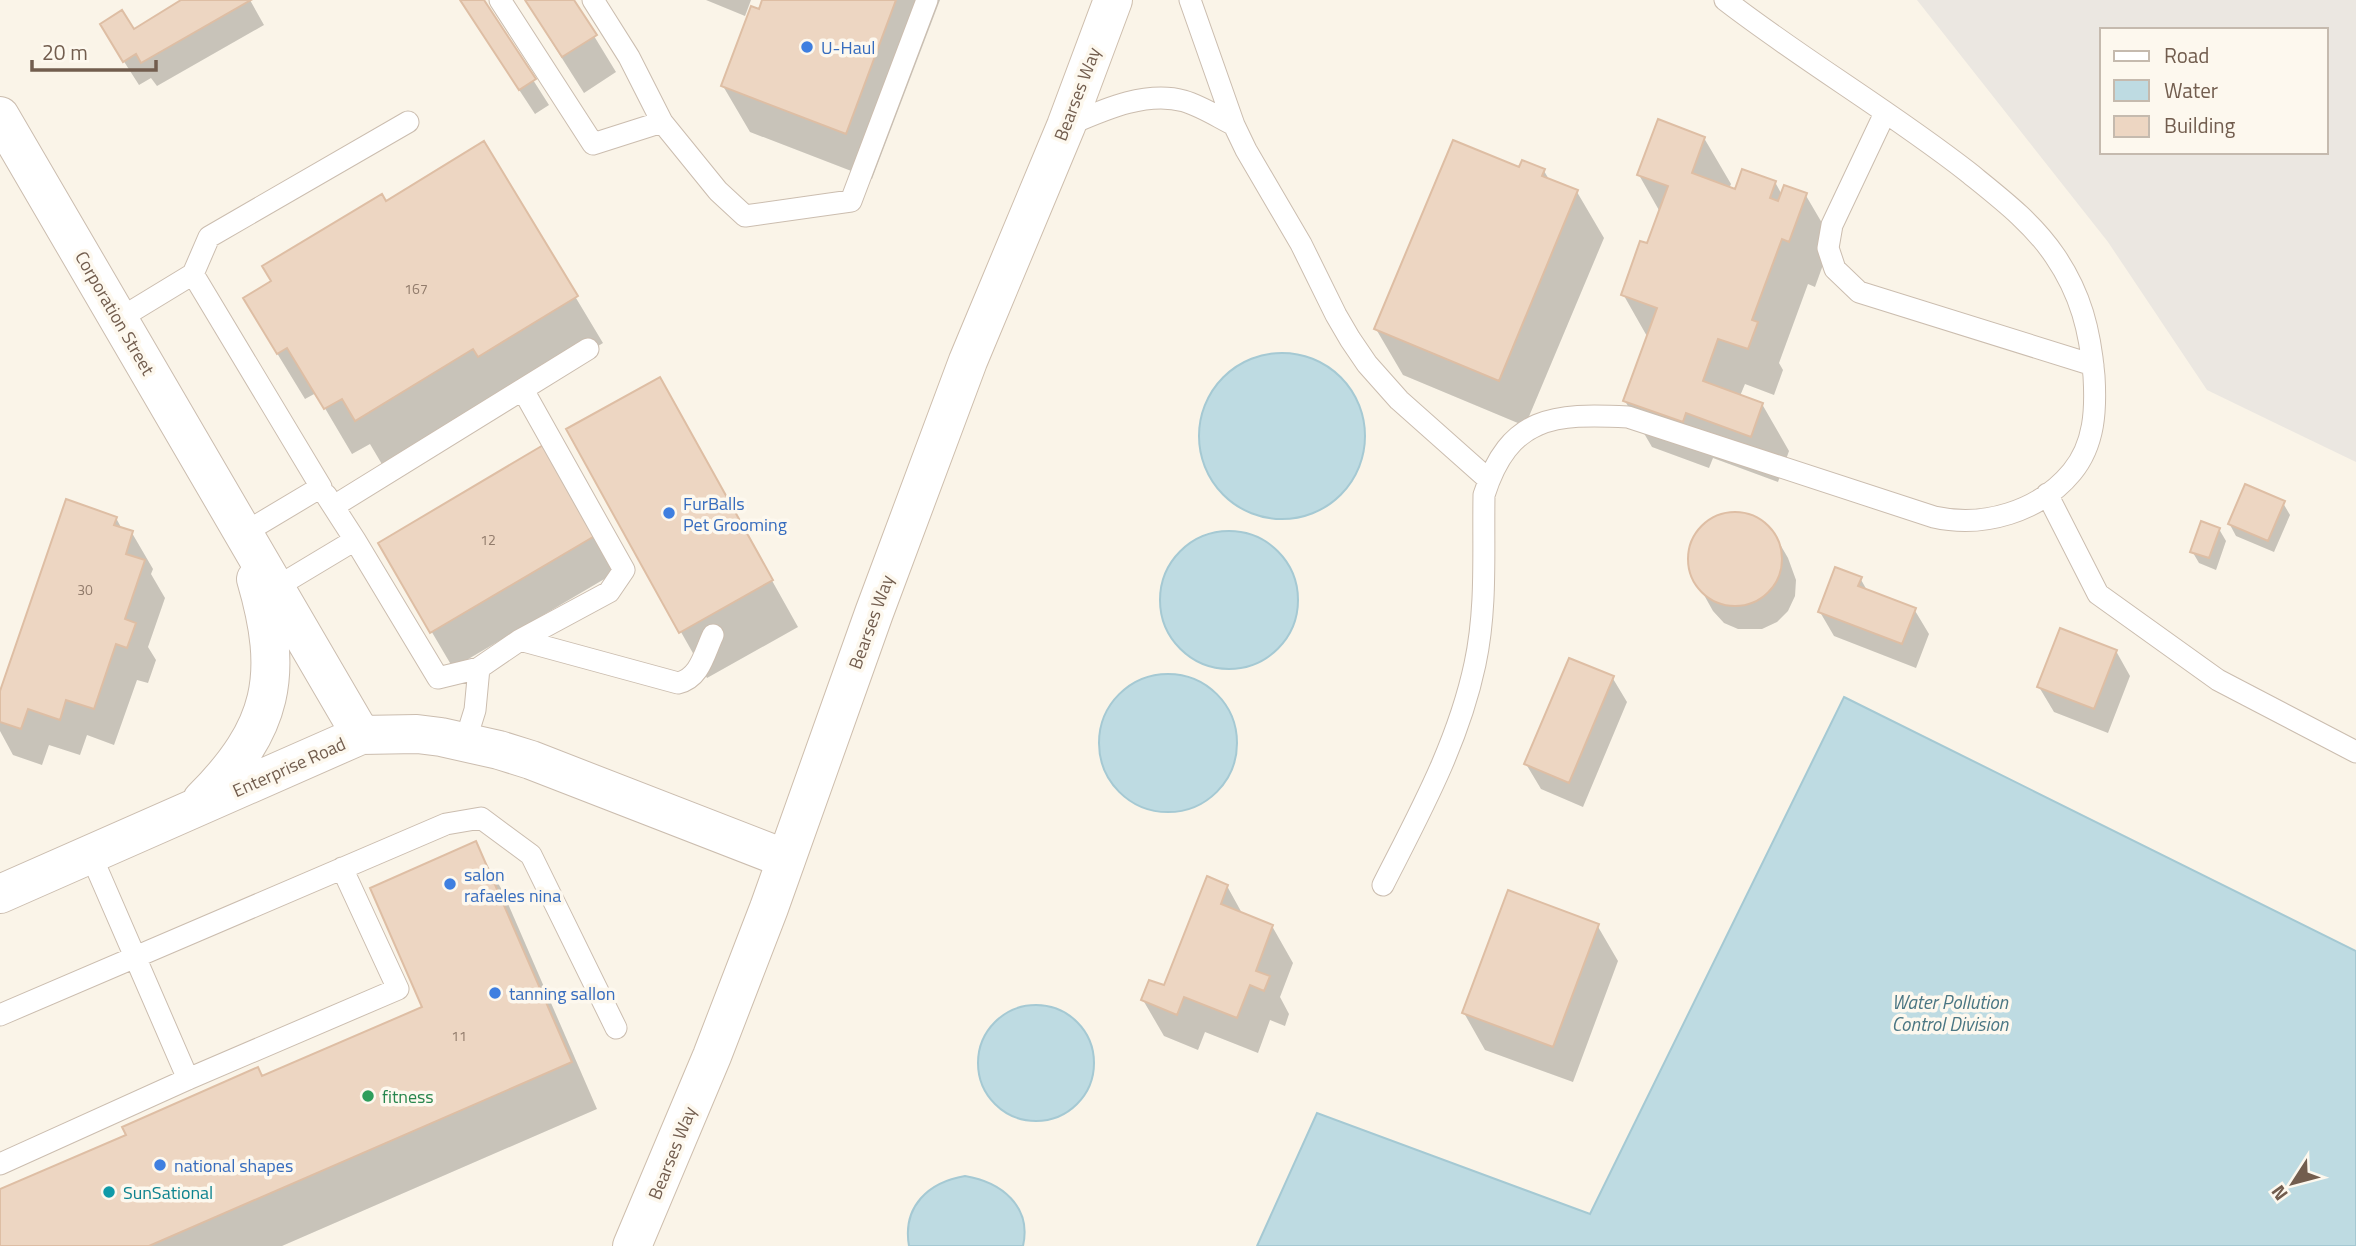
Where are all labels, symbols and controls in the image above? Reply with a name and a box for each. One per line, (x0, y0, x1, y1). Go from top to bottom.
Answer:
scale bar (32, 28, 156, 72)
legend (2100, 28, 2328, 154)
place label: U-Haul (821, 34, 875, 61)
text: 20 m (42, 36, 88, 68)
marker: U-Haul (799, 39, 815, 55)
text: Road (2164, 39, 2209, 71)
street label: Bearses Way (1047, 43, 1107, 145)
text: Water (2164, 74, 2218, 106)
text: Building (2164, 109, 2236, 141)
street label: Corporation Street (68, 246, 162, 381)
house number: 167 (404, 278, 428, 299)
place label: FurBalls Pet Grooming (683, 490, 787, 538)
marker: FurBalls Pet Grooming (661, 505, 677, 521)
house number: 12 (480, 529, 496, 550)
street label: Bearses Way (841, 571, 901, 673)
house number: 30 (77, 579, 93, 600)
street label: Enterprise Road (228, 730, 350, 804)
place label: salon rafaeles nina (464, 861, 561, 909)
marker: salon rafaeles nina (442, 876, 458, 892)
place label: tanning sallon (509, 980, 615, 1007)
marker: tanning sallon (487, 985, 503, 1001)
water label: Water Pollution Control Division (1892, 987, 2009, 1038)
house number: 11 (451, 1025, 467, 1046)
place label: fitness (382, 1083, 434, 1110)
marker: fitness (360, 1088, 376, 1104)
street label: Bearses Way (641, 1102, 703, 1204)
north arrow (2258, 1148, 2328, 1218)
place label: national shapes (174, 1152, 293, 1179)
marker: national shapes (152, 1157, 168, 1173)
place label: SunSational (123, 1179, 213, 1206)
text: N (2263, 1179, 2294, 1207)
marker: SunSational (101, 1184, 117, 1200)

